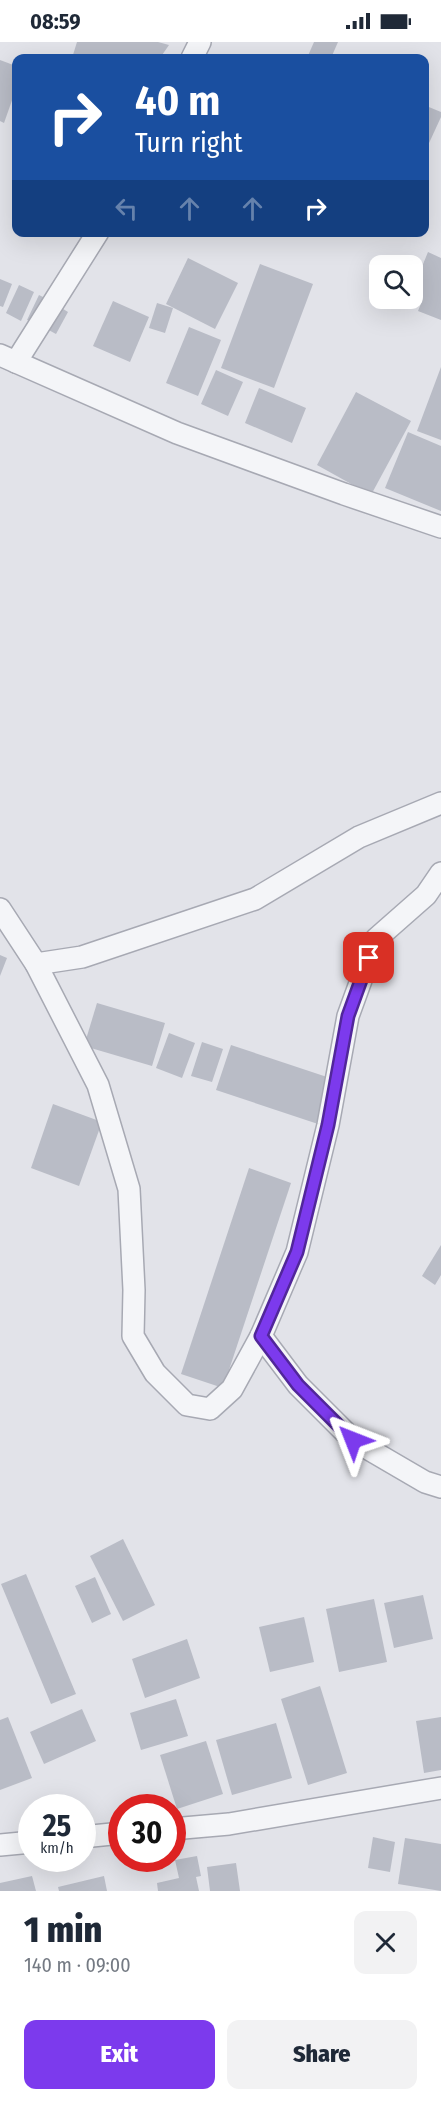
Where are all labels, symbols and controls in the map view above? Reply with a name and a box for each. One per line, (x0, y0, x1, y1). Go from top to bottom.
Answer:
text: 08:59 (30, 8, 81, 35)
text: 40 m (135, 76, 220, 126)
icon: right (36, 78, 114, 156)
text: Turn right (135, 127, 243, 159)
icon: left (110, 192, 143, 225)
icon: ahead (173, 192, 206, 225)
icon: ahead (236, 192, 269, 225)
icon: right (299, 192, 332, 225)
map controls (369, 255, 423, 309)
button: search (369, 255, 423, 309)
pin (343, 932, 394, 983)
icon: arrive (352, 941, 385, 974)
position arrow (321, 1408, 385, 1472)
speed limit sign: 30 (108, 1794, 186, 1872)
text: 25 (43, 1808, 71, 1844)
text: km/h (40, 1839, 74, 1857)
text: 1 min (24, 1908, 102, 1952)
button: close (354, 1911, 417, 1974)
text: 140 m · 09:00 (24, 1953, 131, 1977)
button: Exit (24, 2020, 215, 2089)
button: Share (227, 2020, 417, 2089)

